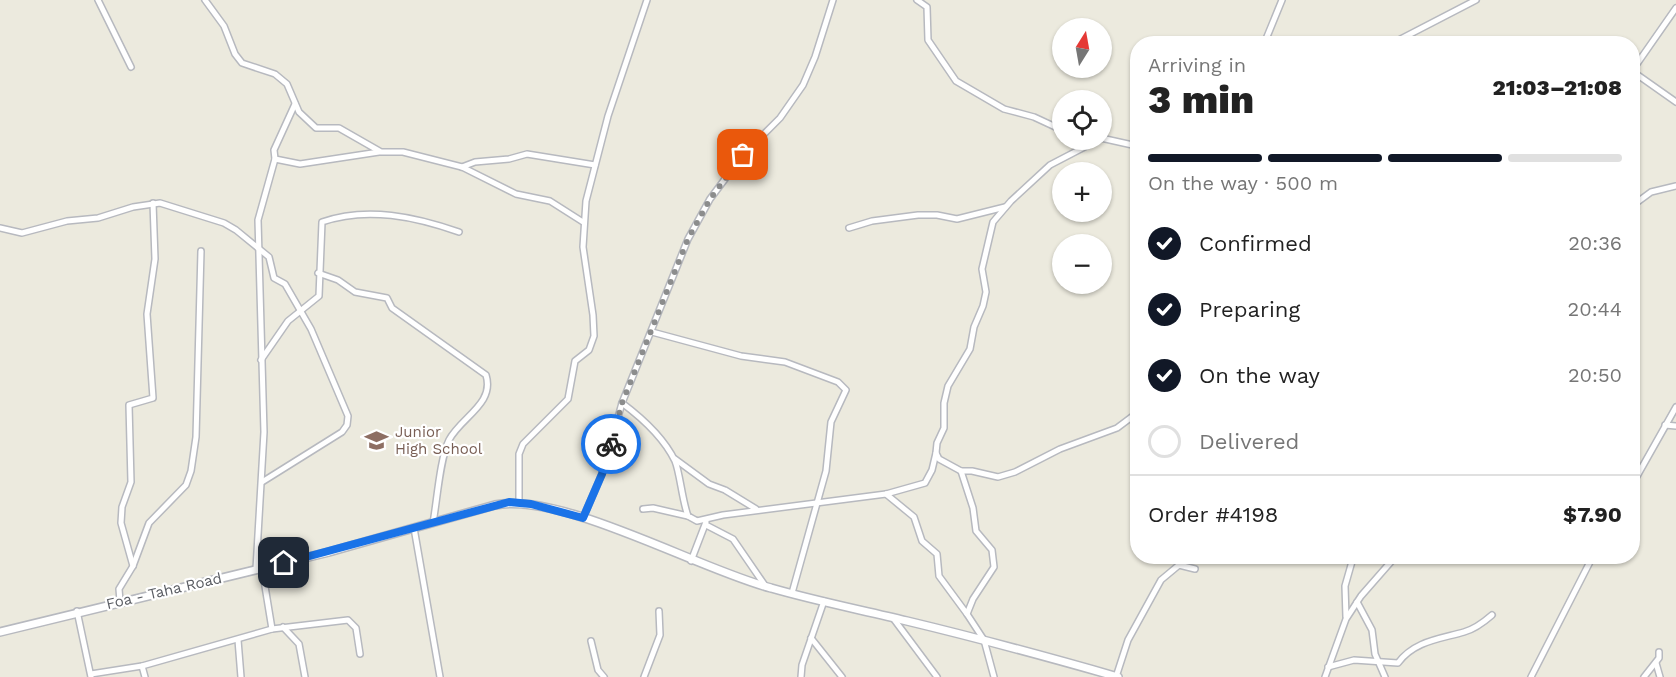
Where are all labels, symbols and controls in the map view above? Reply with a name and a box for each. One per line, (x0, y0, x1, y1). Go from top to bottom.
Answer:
north arrow (1052, 18, 1112, 78)
map controls (1052, 18, 1112, 294)
text: Arriving in (1148, 53, 1246, 77)
text: 21:03–21:08 (1493, 75, 1622, 100)
text: 3 min (1148, 77, 1254, 122)
button: locate (1052, 90, 1112, 150)
pin (717, 129, 768, 180)
icon: bag (726, 138, 759, 171)
button: + (1052, 162, 1112, 222)
text: On the way · 500 m (1148, 171, 1338, 195)
icon: check (1148, 227, 1181, 260)
text: Confirmed (1199, 231, 1312, 256)
text: 20:36 (1568, 231, 1622, 255)
button: − (1052, 234, 1112, 294)
icon: check (1148, 293, 1181, 326)
text: Preparing (1199, 297, 1300, 322)
text: 20:44 (1568, 297, 1622, 321)
icon: check (1148, 359, 1181, 392)
text: On the way (1199, 363, 1320, 388)
text: 20:50 (1568, 363, 1622, 387)
courier (581, 414, 641, 474)
place label: Junior High School (395, 423, 483, 458)
school or university icon: Junior High School (364, 428, 390, 454)
icon: bike (595, 428, 628, 461)
text: Delivered (1199, 429, 1299, 454)
text: Order #4198 (1148, 502, 1278, 527)
text: $7.90 (1563, 502, 1622, 527)
pin (258, 537, 309, 588)
icon: home (267, 546, 300, 579)
street label: Foa - Taha Road (104, 569, 224, 613)

